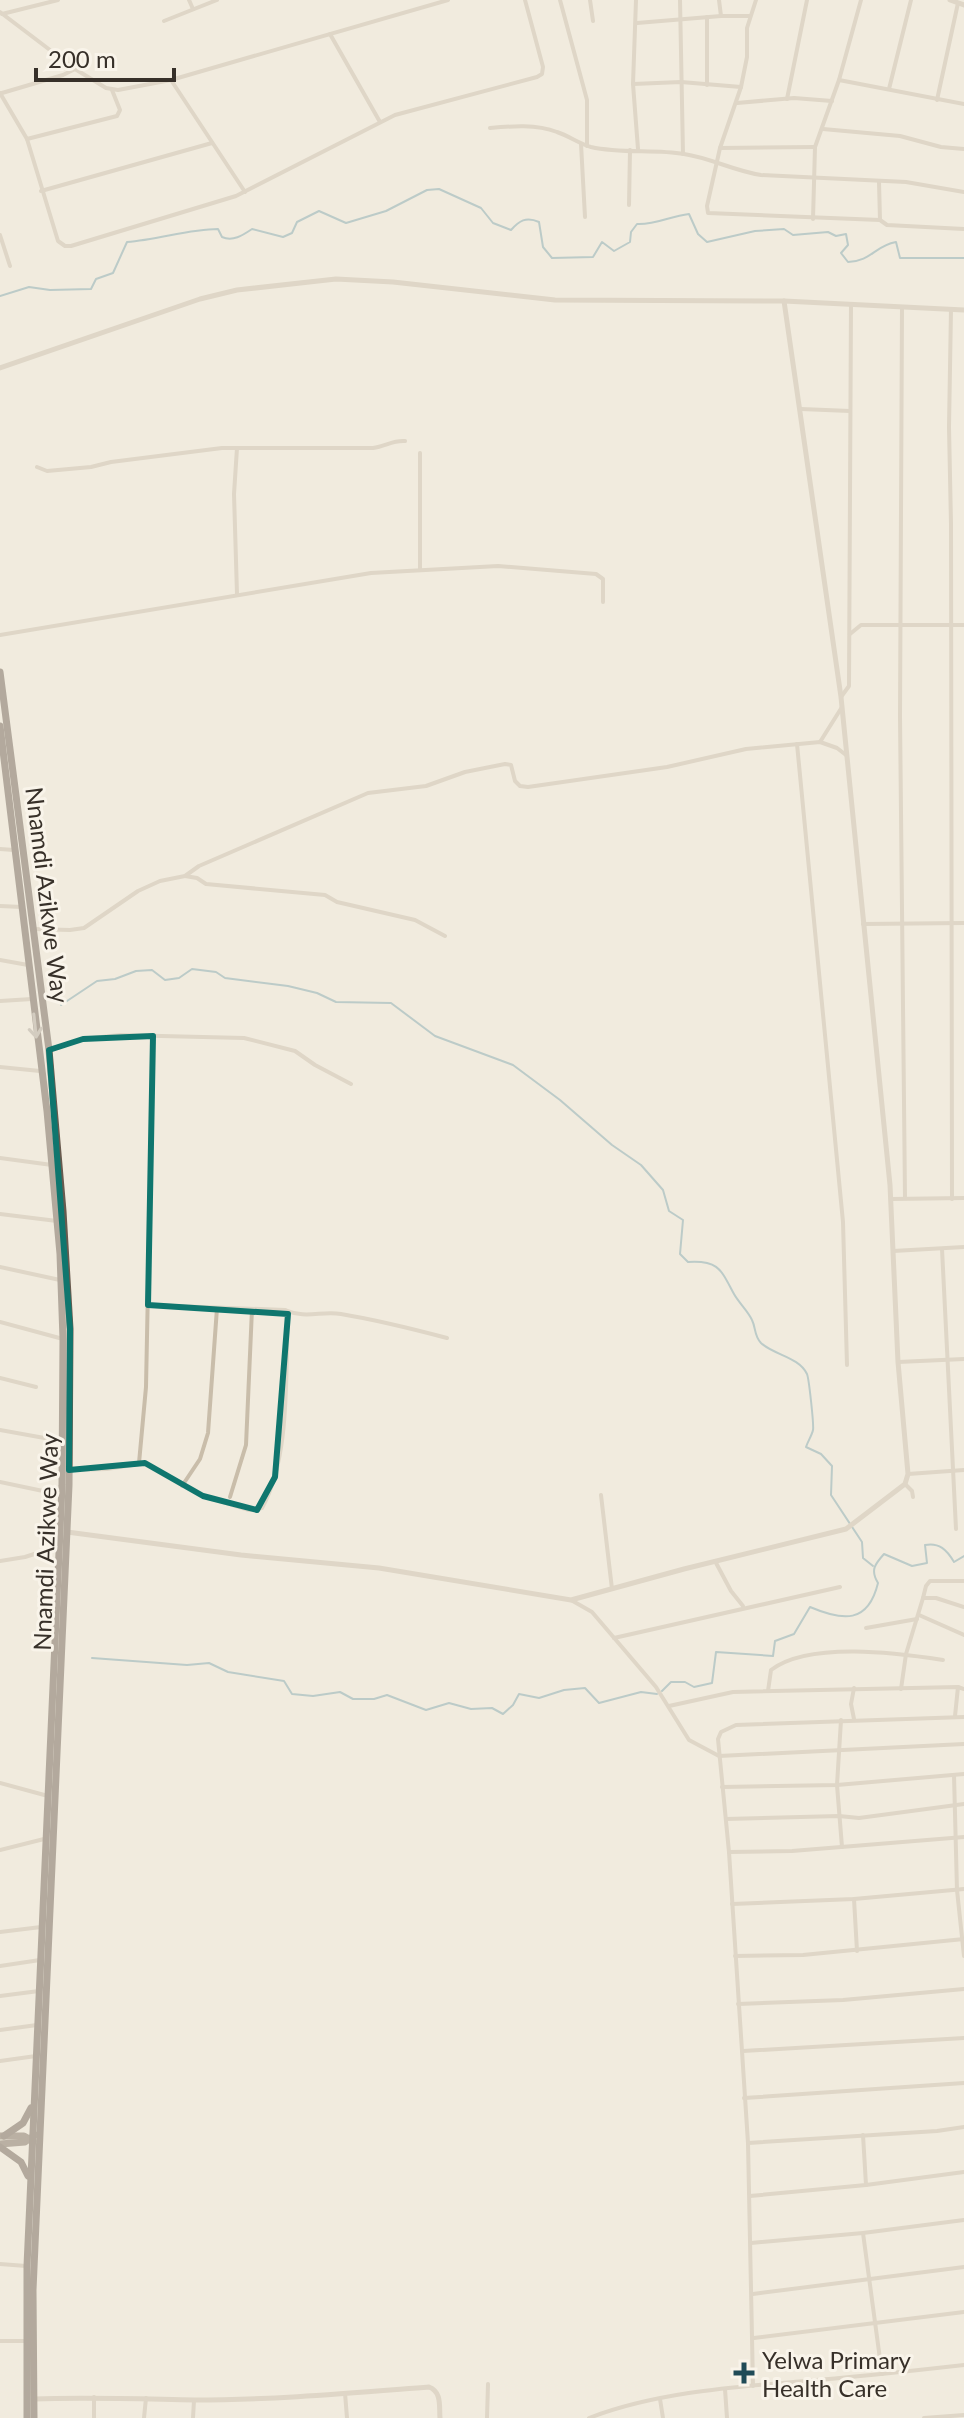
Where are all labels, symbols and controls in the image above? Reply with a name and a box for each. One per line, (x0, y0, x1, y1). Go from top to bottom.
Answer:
scale bar (36, 32, 174, 82)
text: 200 m (48, 44, 116, 73)
street label: Nnamdi Azikwe Way (20, 785, 76, 1005)
one-way arrow (27, 1012, 42, 1039)
street label: Nnamdi Azikwe Way (27, 1432, 63, 1651)
place label: Yelwa Primary Health Care (762, 2345, 912, 2402)
marker: Yelwa Primary Health Care (733, 2362, 755, 2384)

